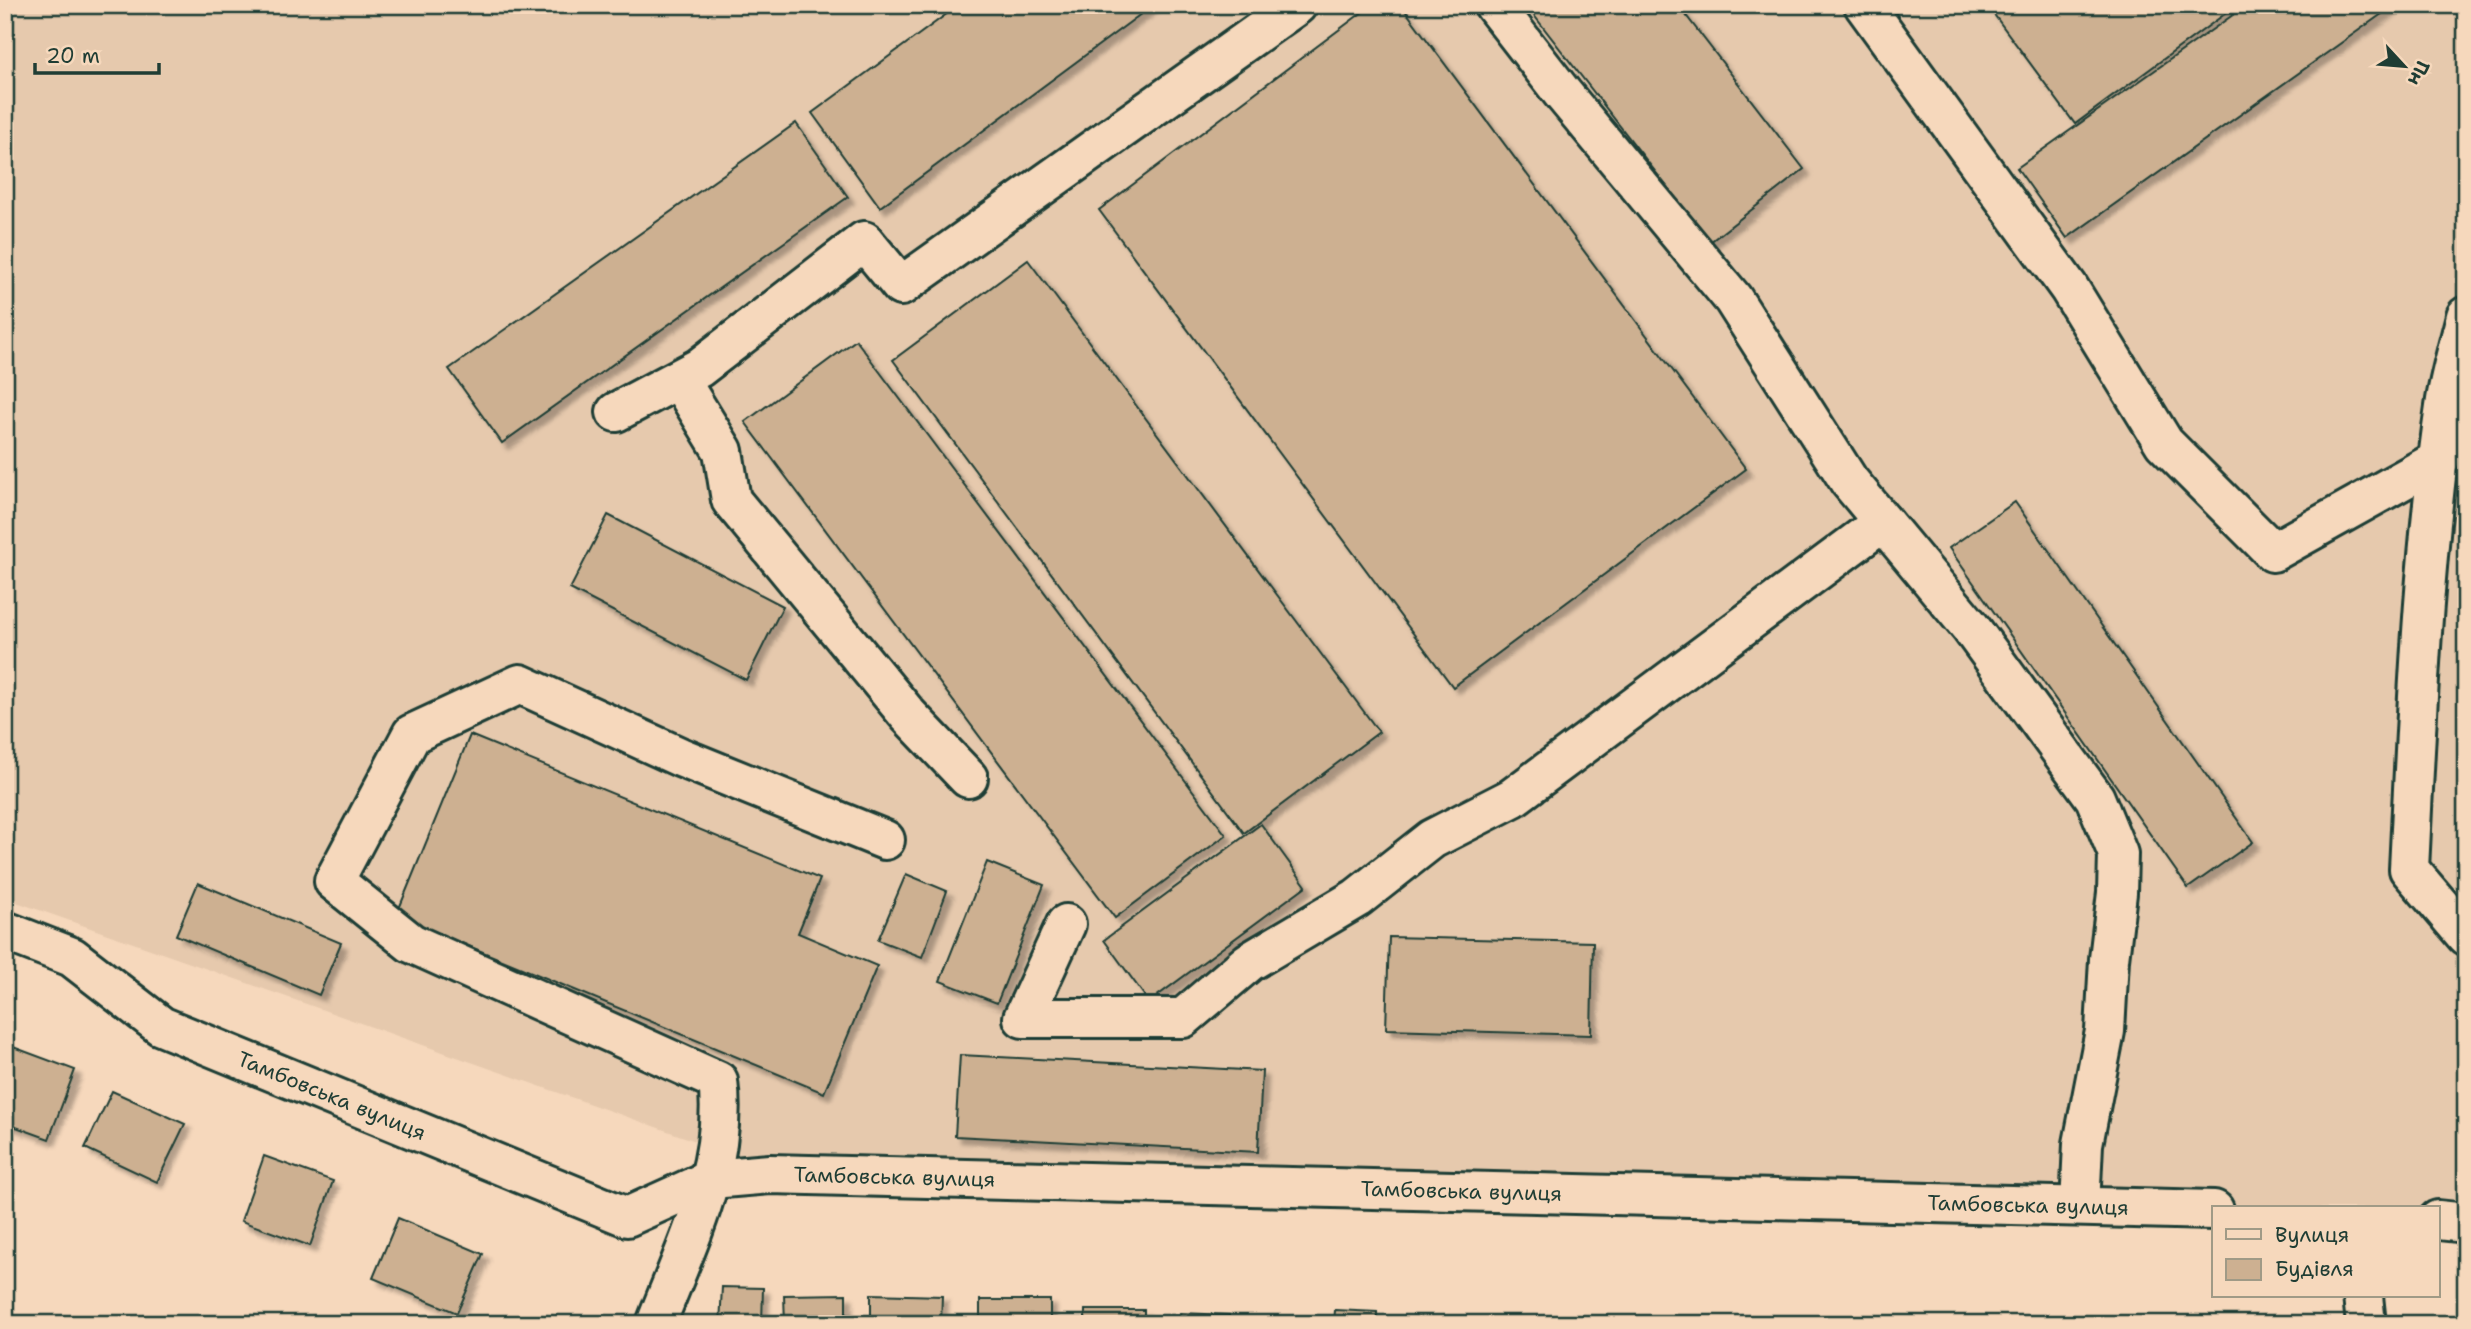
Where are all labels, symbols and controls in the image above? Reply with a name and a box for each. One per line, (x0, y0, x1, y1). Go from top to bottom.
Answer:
scale bar (35, 32, 159, 76)
north arrow (2370, 32, 2440, 102)
text: 20 m (46, 42, 100, 70)
text: Пн (2402, 56, 2436, 90)
street label: Тамбовська вулиця (233, 1045, 430, 1147)
street label: Тамбовська вулиця (793, 1161, 996, 1194)
street label: Тамбовська вулиця (1360, 1175, 1562, 1208)
street label: Тамбовська вулиця (1927, 1189, 2129, 1222)
legend (2212, 1206, 2440, 1298)
text: Вулиця (2275, 1221, 2349, 1249)
text: Будівля (2275, 1255, 2354, 1283)

